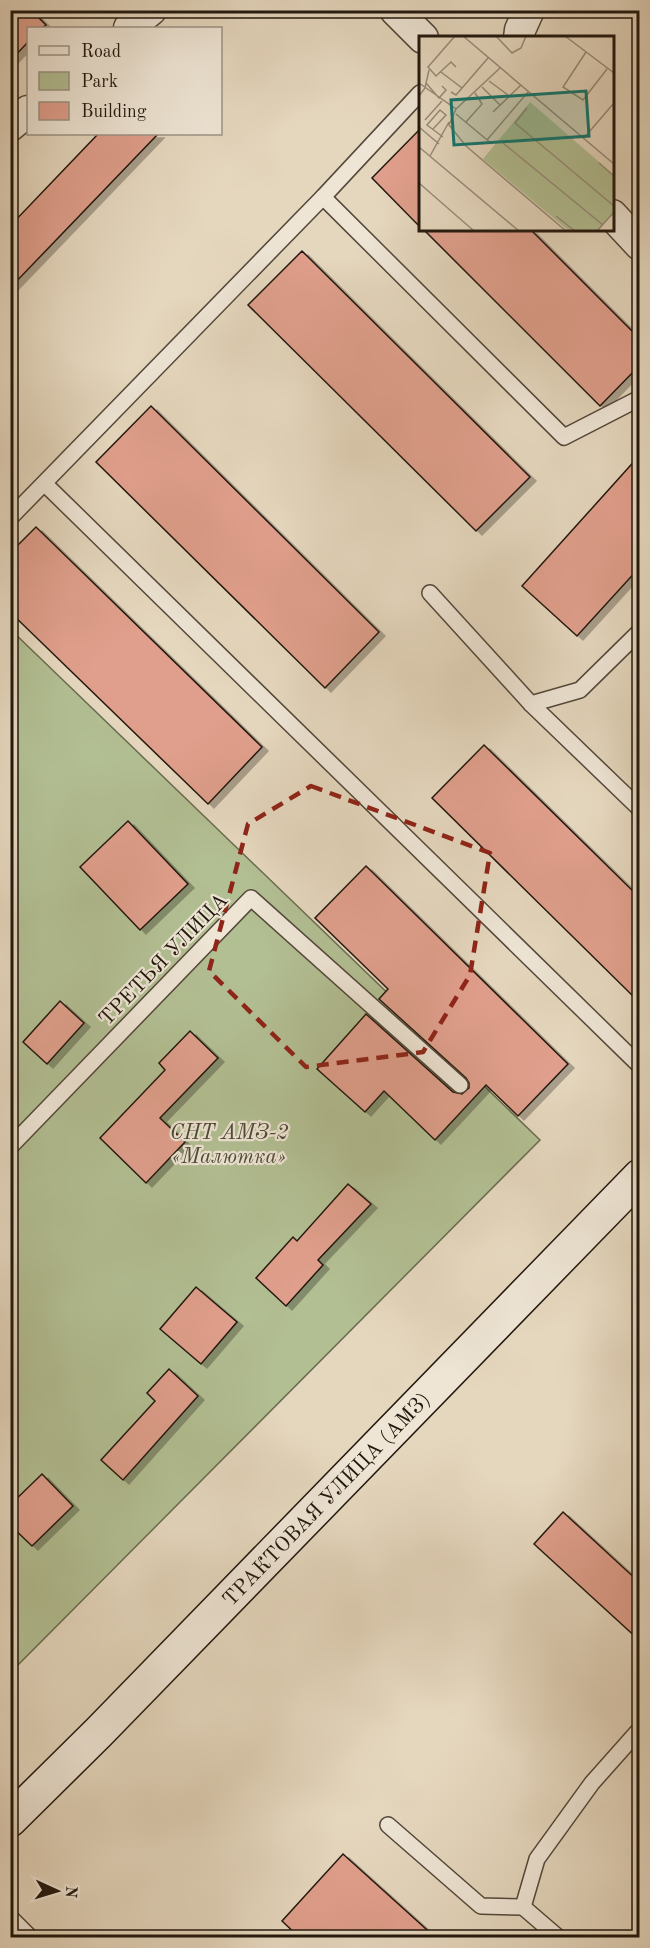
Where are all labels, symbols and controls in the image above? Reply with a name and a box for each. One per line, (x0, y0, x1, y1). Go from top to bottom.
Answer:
legend (27, 27, 222, 135)
inset map (419, 36, 614, 231)
text: Road (81, 43, 121, 61)
text: Park (81, 73, 118, 91)
text: Building (81, 103, 147, 121)
street label: ТРЕТЬЯ УЛИЦА (96, 890, 232, 1030)
park label: СНТ АМЗ-2 «Малютка» (170, 1122, 288, 1168)
street label: ТРАКТОВАЯ УЛИЦА (АМЗ) (219, 1389, 435, 1611)
north arrow (27, 1861, 87, 1921)
text: N (62, 1885, 78, 1899)

